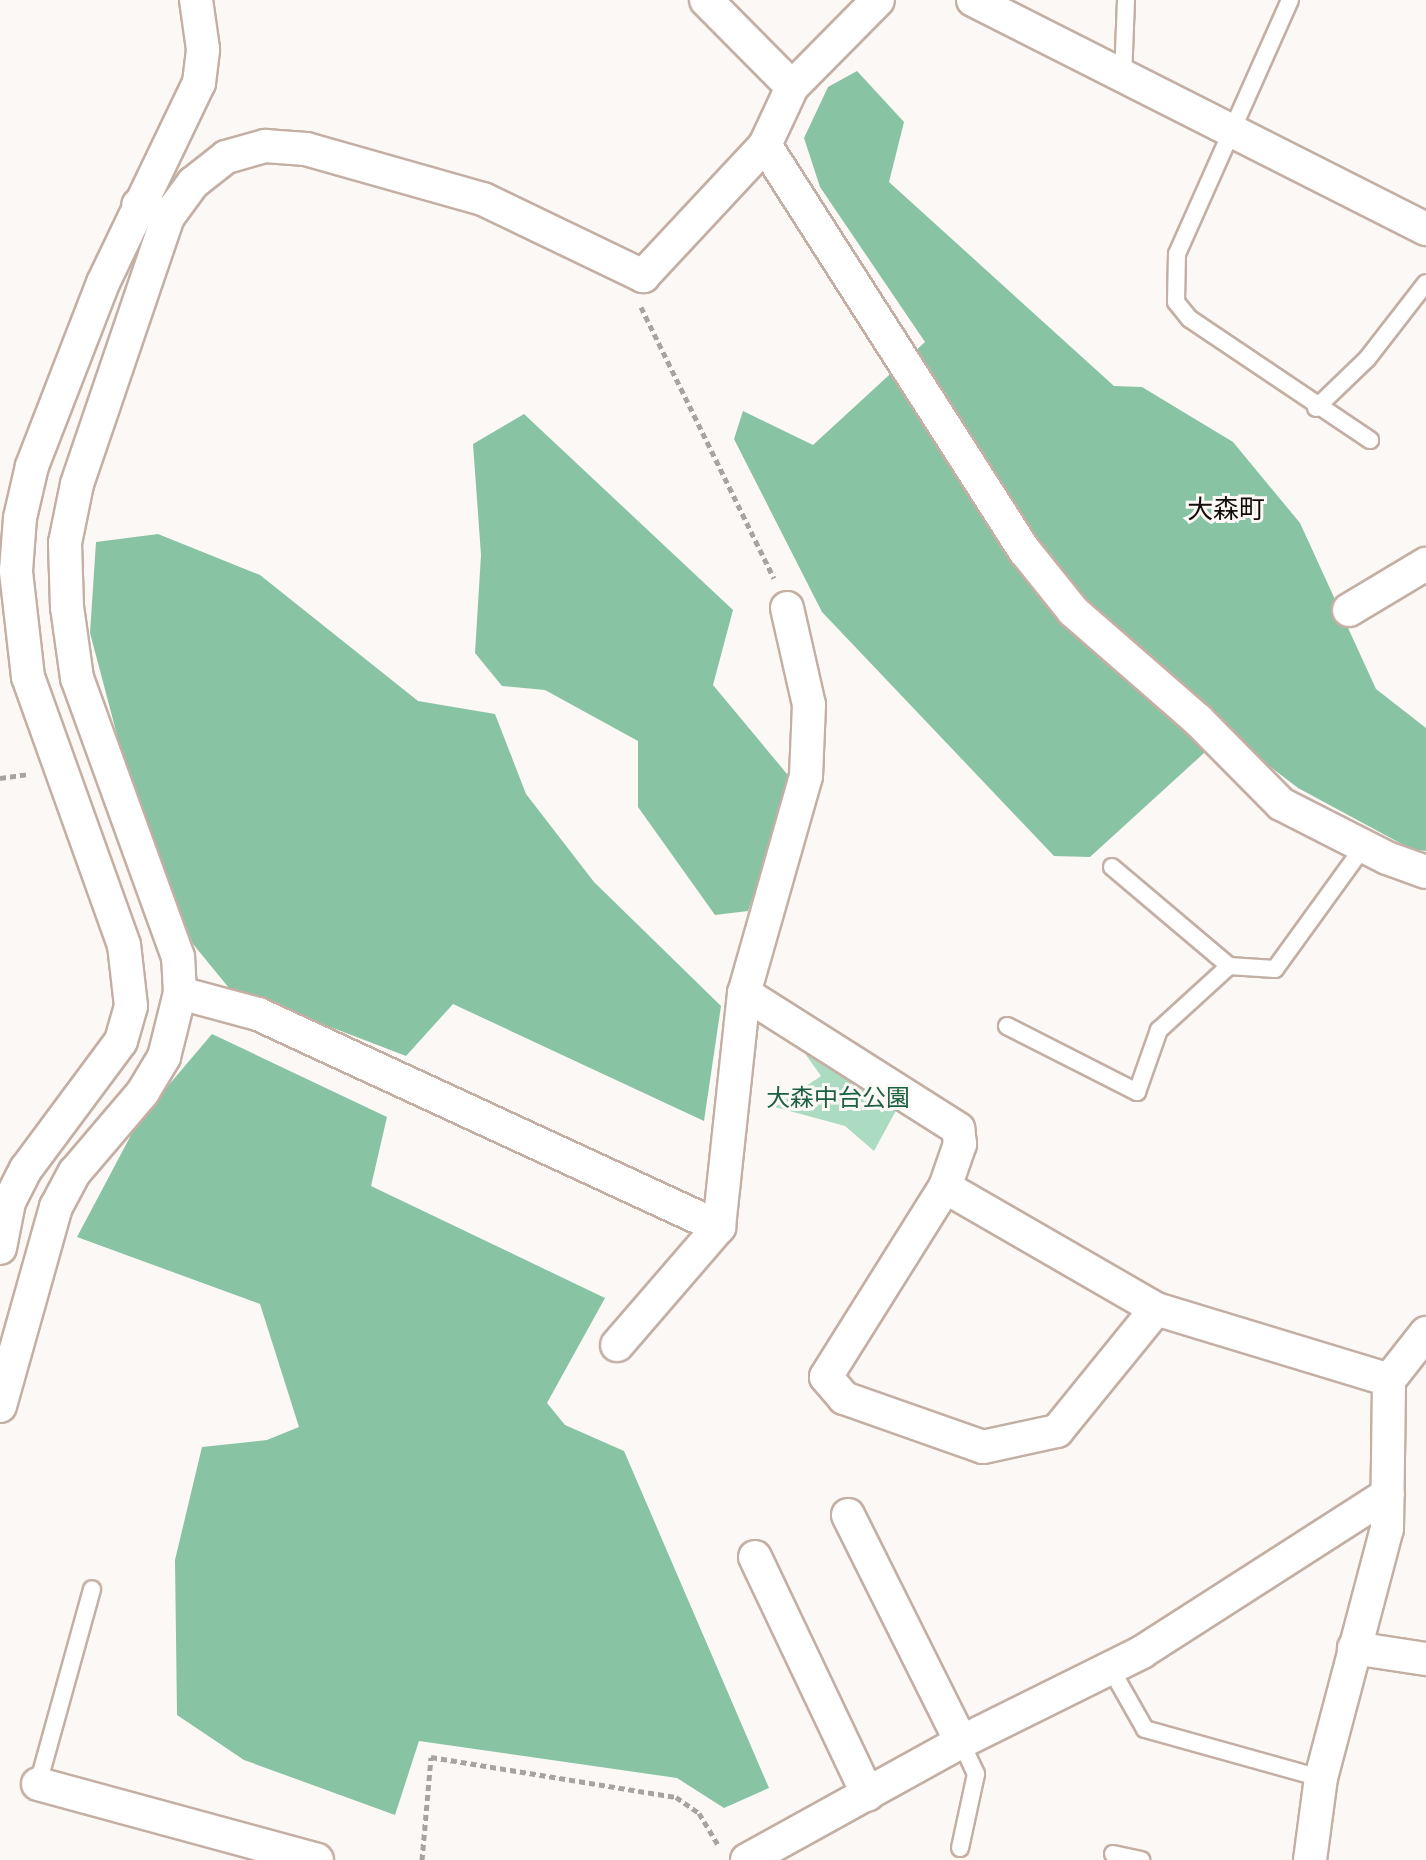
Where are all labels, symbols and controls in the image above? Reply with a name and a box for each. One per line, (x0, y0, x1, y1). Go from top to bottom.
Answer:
district label: 大森町 (1187, 493, 1265, 525)
park label: 大森中台公園 (766, 1084, 910, 1112)

